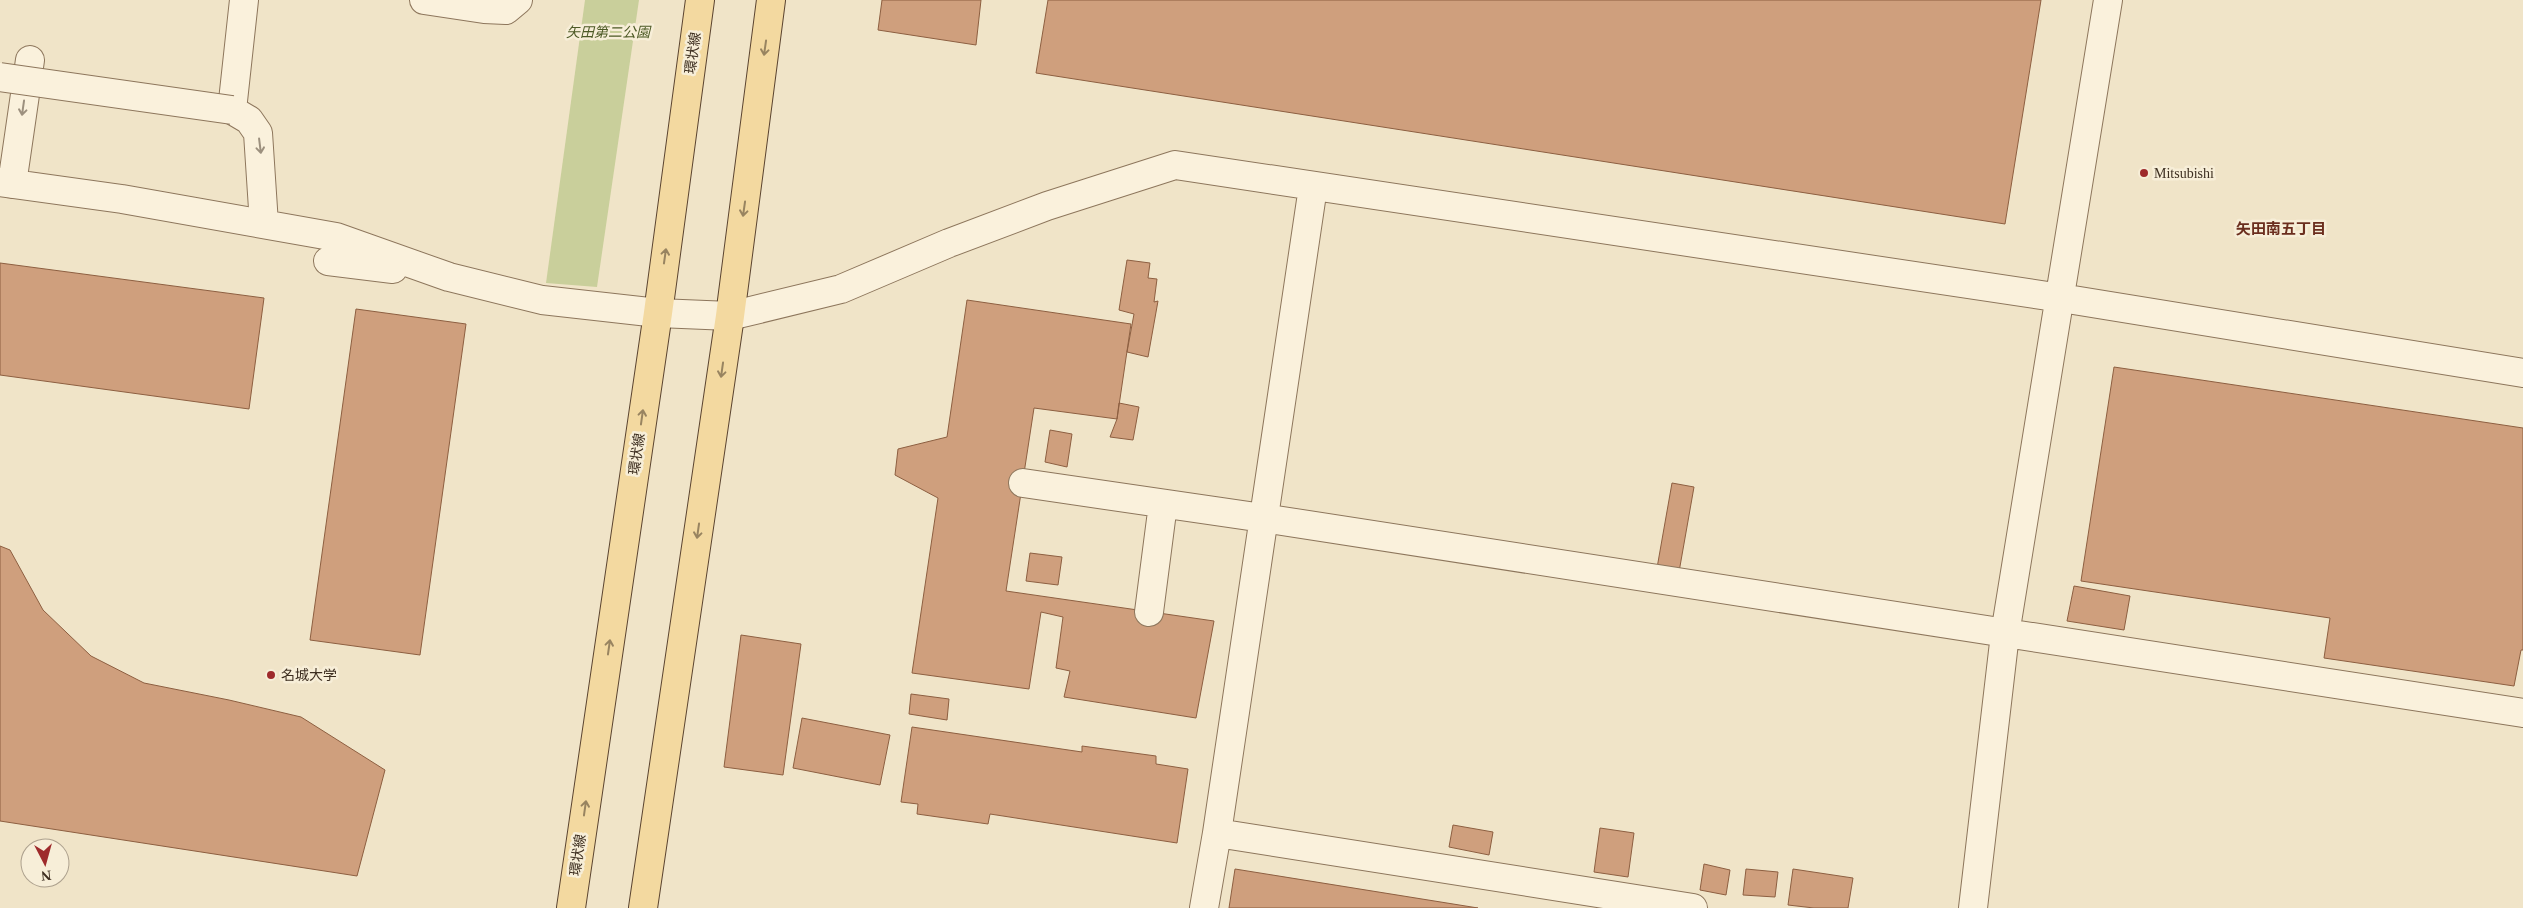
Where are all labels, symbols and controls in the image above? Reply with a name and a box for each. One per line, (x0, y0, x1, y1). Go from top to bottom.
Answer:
park label: 矢田第二公園 (566, 25, 652, 40)
street label: 環状線 (682, 31, 703, 75)
one-way arrow (760, 40, 770, 56)
one-way arrow (18, 99, 28, 115)
one-way arrow (255, 138, 265, 154)
place label: Mitsubishi (2154, 166, 2214, 181)
marker: Mitsubishi (2138, 167, 2150, 179)
one-way arrow (738, 201, 748, 217)
district label: 矢田南五丁目 (2236, 221, 2326, 237)
one-way arrow (660, 248, 670, 264)
one-way arrow (717, 362, 727, 378)
one-way arrow (638, 409, 648, 425)
street label: 環状線 (626, 432, 647, 476)
one-way arrow (693, 523, 703, 539)
one-way arrow (604, 639, 614, 655)
place label: 名城大学 (281, 668, 337, 683)
marker: 名城大学 (265, 669, 277, 681)
one-way arrow (580, 800, 590, 816)
street label: 環状線 (567, 833, 588, 877)
north arrow (20, 838, 70, 888)
text: N (40, 867, 52, 883)

